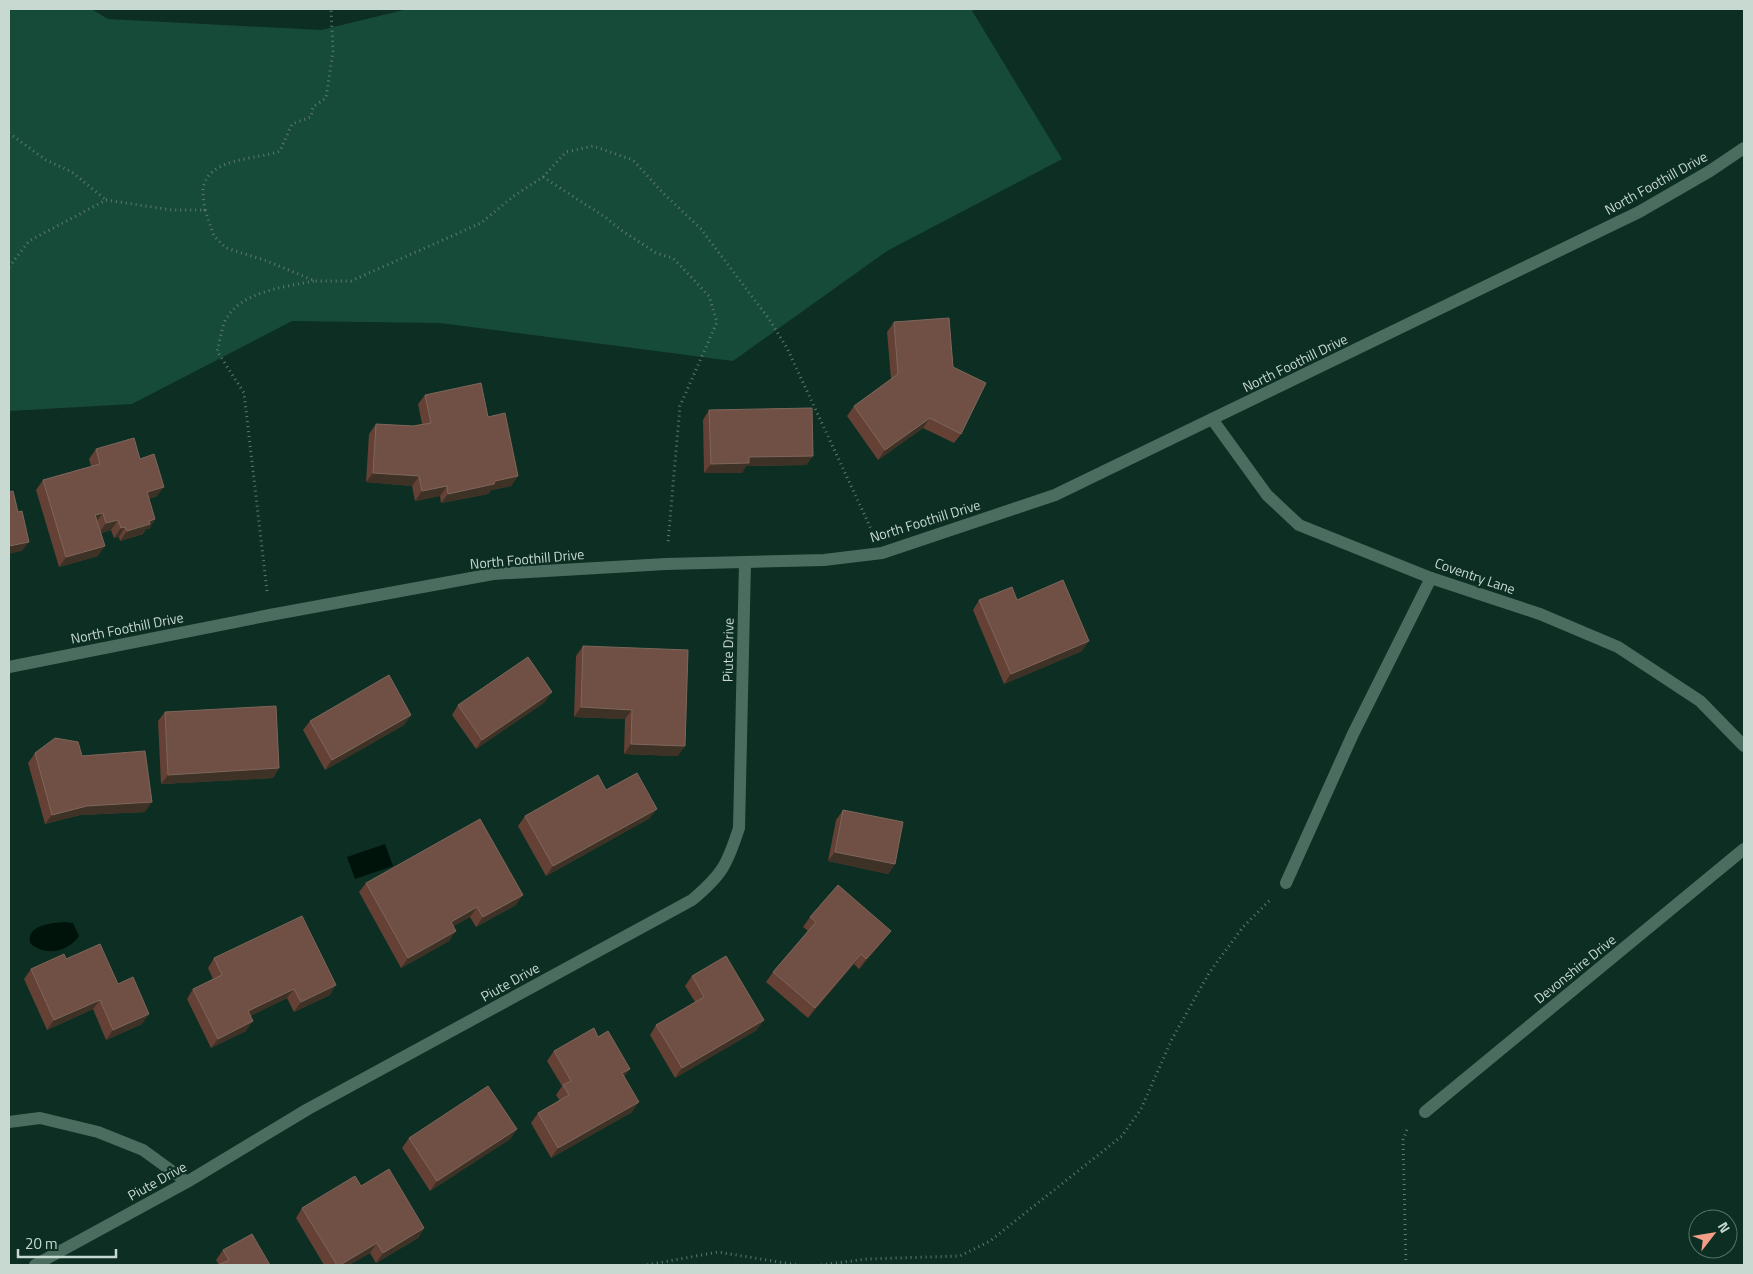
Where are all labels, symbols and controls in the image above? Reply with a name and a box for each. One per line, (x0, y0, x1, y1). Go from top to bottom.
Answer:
street label: North Foothill Drive (1601, 146, 1711, 220)
street label: North Foothill Drive (1239, 328, 1351, 397)
street label: North Foothill Drive (867, 494, 983, 547)
street label: North Foothill Drive (469, 543, 585, 574)
street label: Coventry Lane (1432, 552, 1518, 599)
street label: North Foothill Drive (69, 606, 185, 649)
street label: Piute Drive (716, 618, 739, 682)
street label: Devonshire Drive (1529, 929, 1620, 1008)
street label: Piute Drive (476, 957, 543, 1006)
street label: Piute Drive (123, 1156, 190, 1205)
north arrow (1688, 1209, 1738, 1259)
text: N (1713, 1217, 1736, 1237)
scale bar (18, 1226, 115, 1258)
text: 20 m (25, 1232, 58, 1255)

